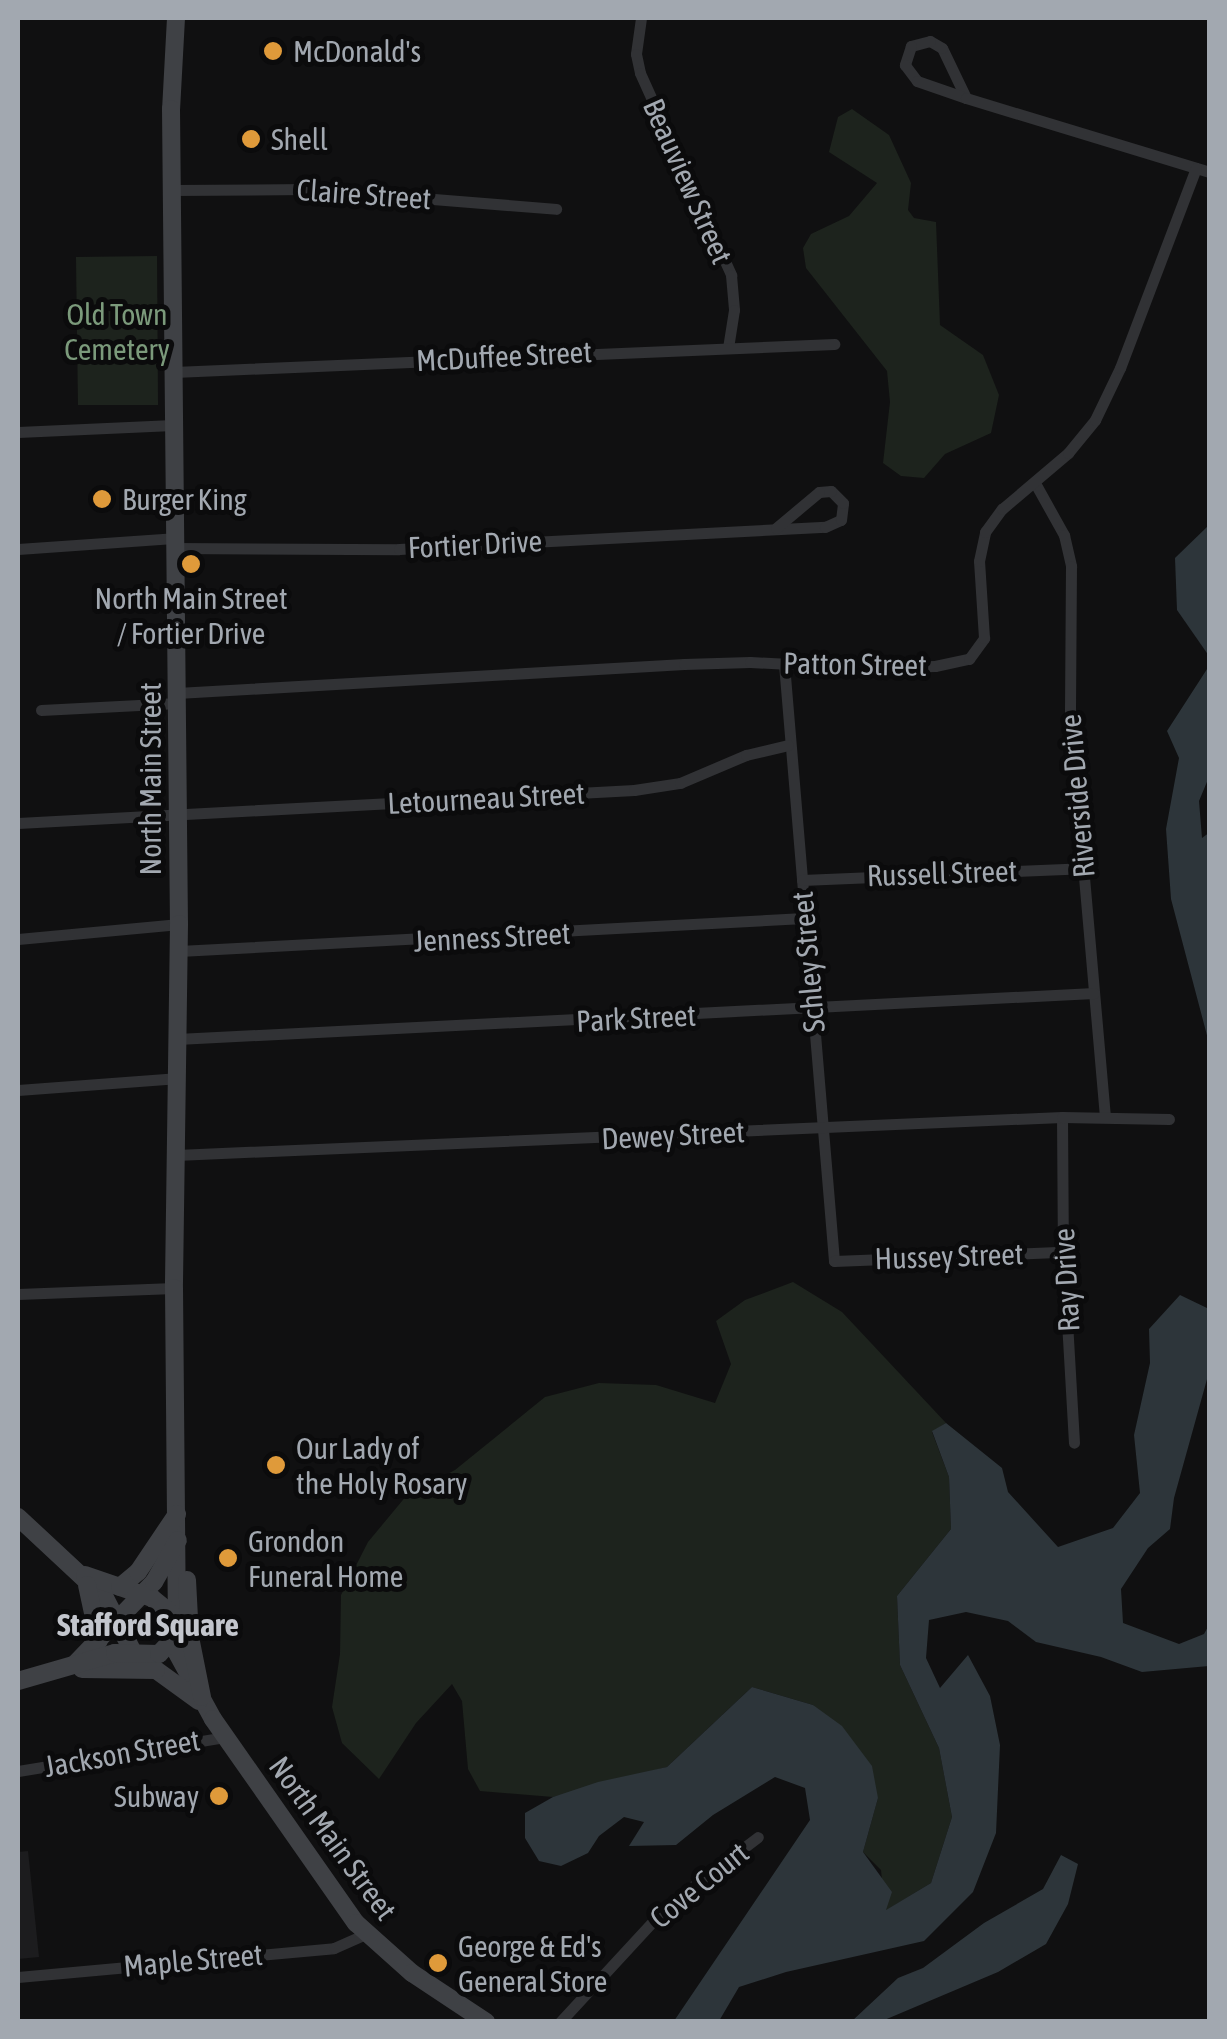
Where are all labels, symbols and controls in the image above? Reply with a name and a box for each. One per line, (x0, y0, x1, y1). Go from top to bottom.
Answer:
place label: McDonald's (293, 33, 421, 69)
marker: McDonald's (262, 40, 284, 62)
street label: Beauview Street (636, 93, 740, 269)
place label: Shell (271, 121, 328, 157)
marker: Shell (240, 128, 262, 150)
street label: Claire Street (296, 171, 432, 217)
park label: Old Town Cemetery (64, 296, 170, 366)
street label: McDuffee Street (415, 333, 593, 379)
place label: Burger King (122, 481, 247, 517)
marker: Burger King (91, 488, 113, 510)
street label: Fortier Drive (407, 523, 543, 565)
marker: North Main Street / Fortier Drive (180, 553, 202, 575)
place label: North Main Street / Fortier Drive (94, 580, 288, 650)
street label: Patton Street (783, 645, 927, 683)
street label: North Main Street (132, 682, 168, 876)
street label: Riverside Drive (1052, 713, 1102, 879)
street label: Letourneau Street (386, 775, 586, 821)
street label: Russell Street (866, 852, 1018, 894)
street label: Schley Street (784, 890, 832, 1034)
street label: Jenness Street (413, 915, 571, 959)
street label: Park Street (575, 997, 697, 1039)
street label: Dewey Street (600, 1113, 746, 1157)
street label: Ray Drive (1045, 1227, 1087, 1333)
street label: Hussey Street (874, 1235, 1024, 1277)
place label: Our Lady of the Holy Rosary (296, 1430, 467, 1500)
marker: Our Lady of the Holy Rosary (265, 1454, 287, 1476)
place label: Grondon Funeral Home (248, 1523, 403, 1594)
marker: Grondon Funeral Home (217, 1547, 239, 1569)
district label: Stafford Square (57, 1606, 239, 1644)
street label: Jackson Street (42, 1722, 202, 1784)
street label: North Main Street (262, 1749, 404, 1927)
place label: Subway (114, 1778, 199, 1814)
marker: Subway (208, 1785, 230, 1807)
street label: Cove Court (642, 1834, 756, 1936)
place label: George & Ed's General Store (458, 1928, 607, 1998)
street label: Maple Street (122, 1936, 264, 1984)
marker: George & Ed's General Store (427, 1952, 449, 1974)

